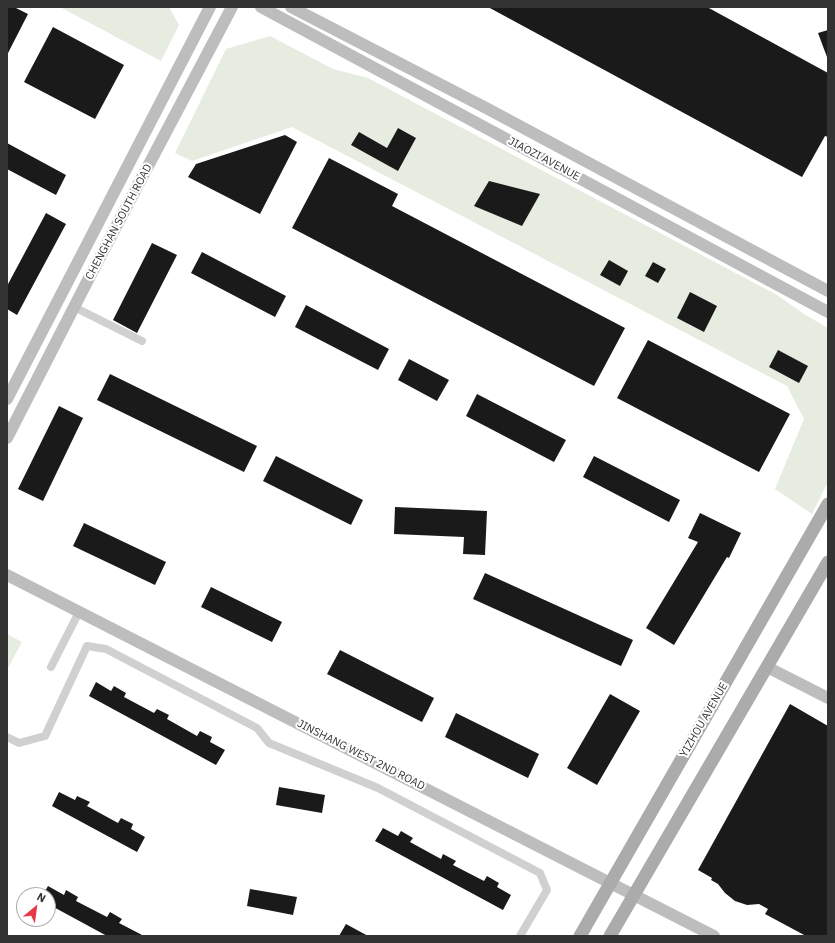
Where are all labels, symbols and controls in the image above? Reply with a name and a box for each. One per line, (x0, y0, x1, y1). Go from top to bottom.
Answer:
street label: JIAOZI AVENUE (506, 135, 582, 183)
street label: CHENGHAN SOUTH ROAD (83, 162, 155, 282)
street label: YIZHOU AVENUE (677, 680, 731, 760)
street label: JINSHANG WEST 2ND ROAD (295, 717, 427, 793)
north arrow (16, 887, 56, 927)
text: N (34, 889, 48, 905)

